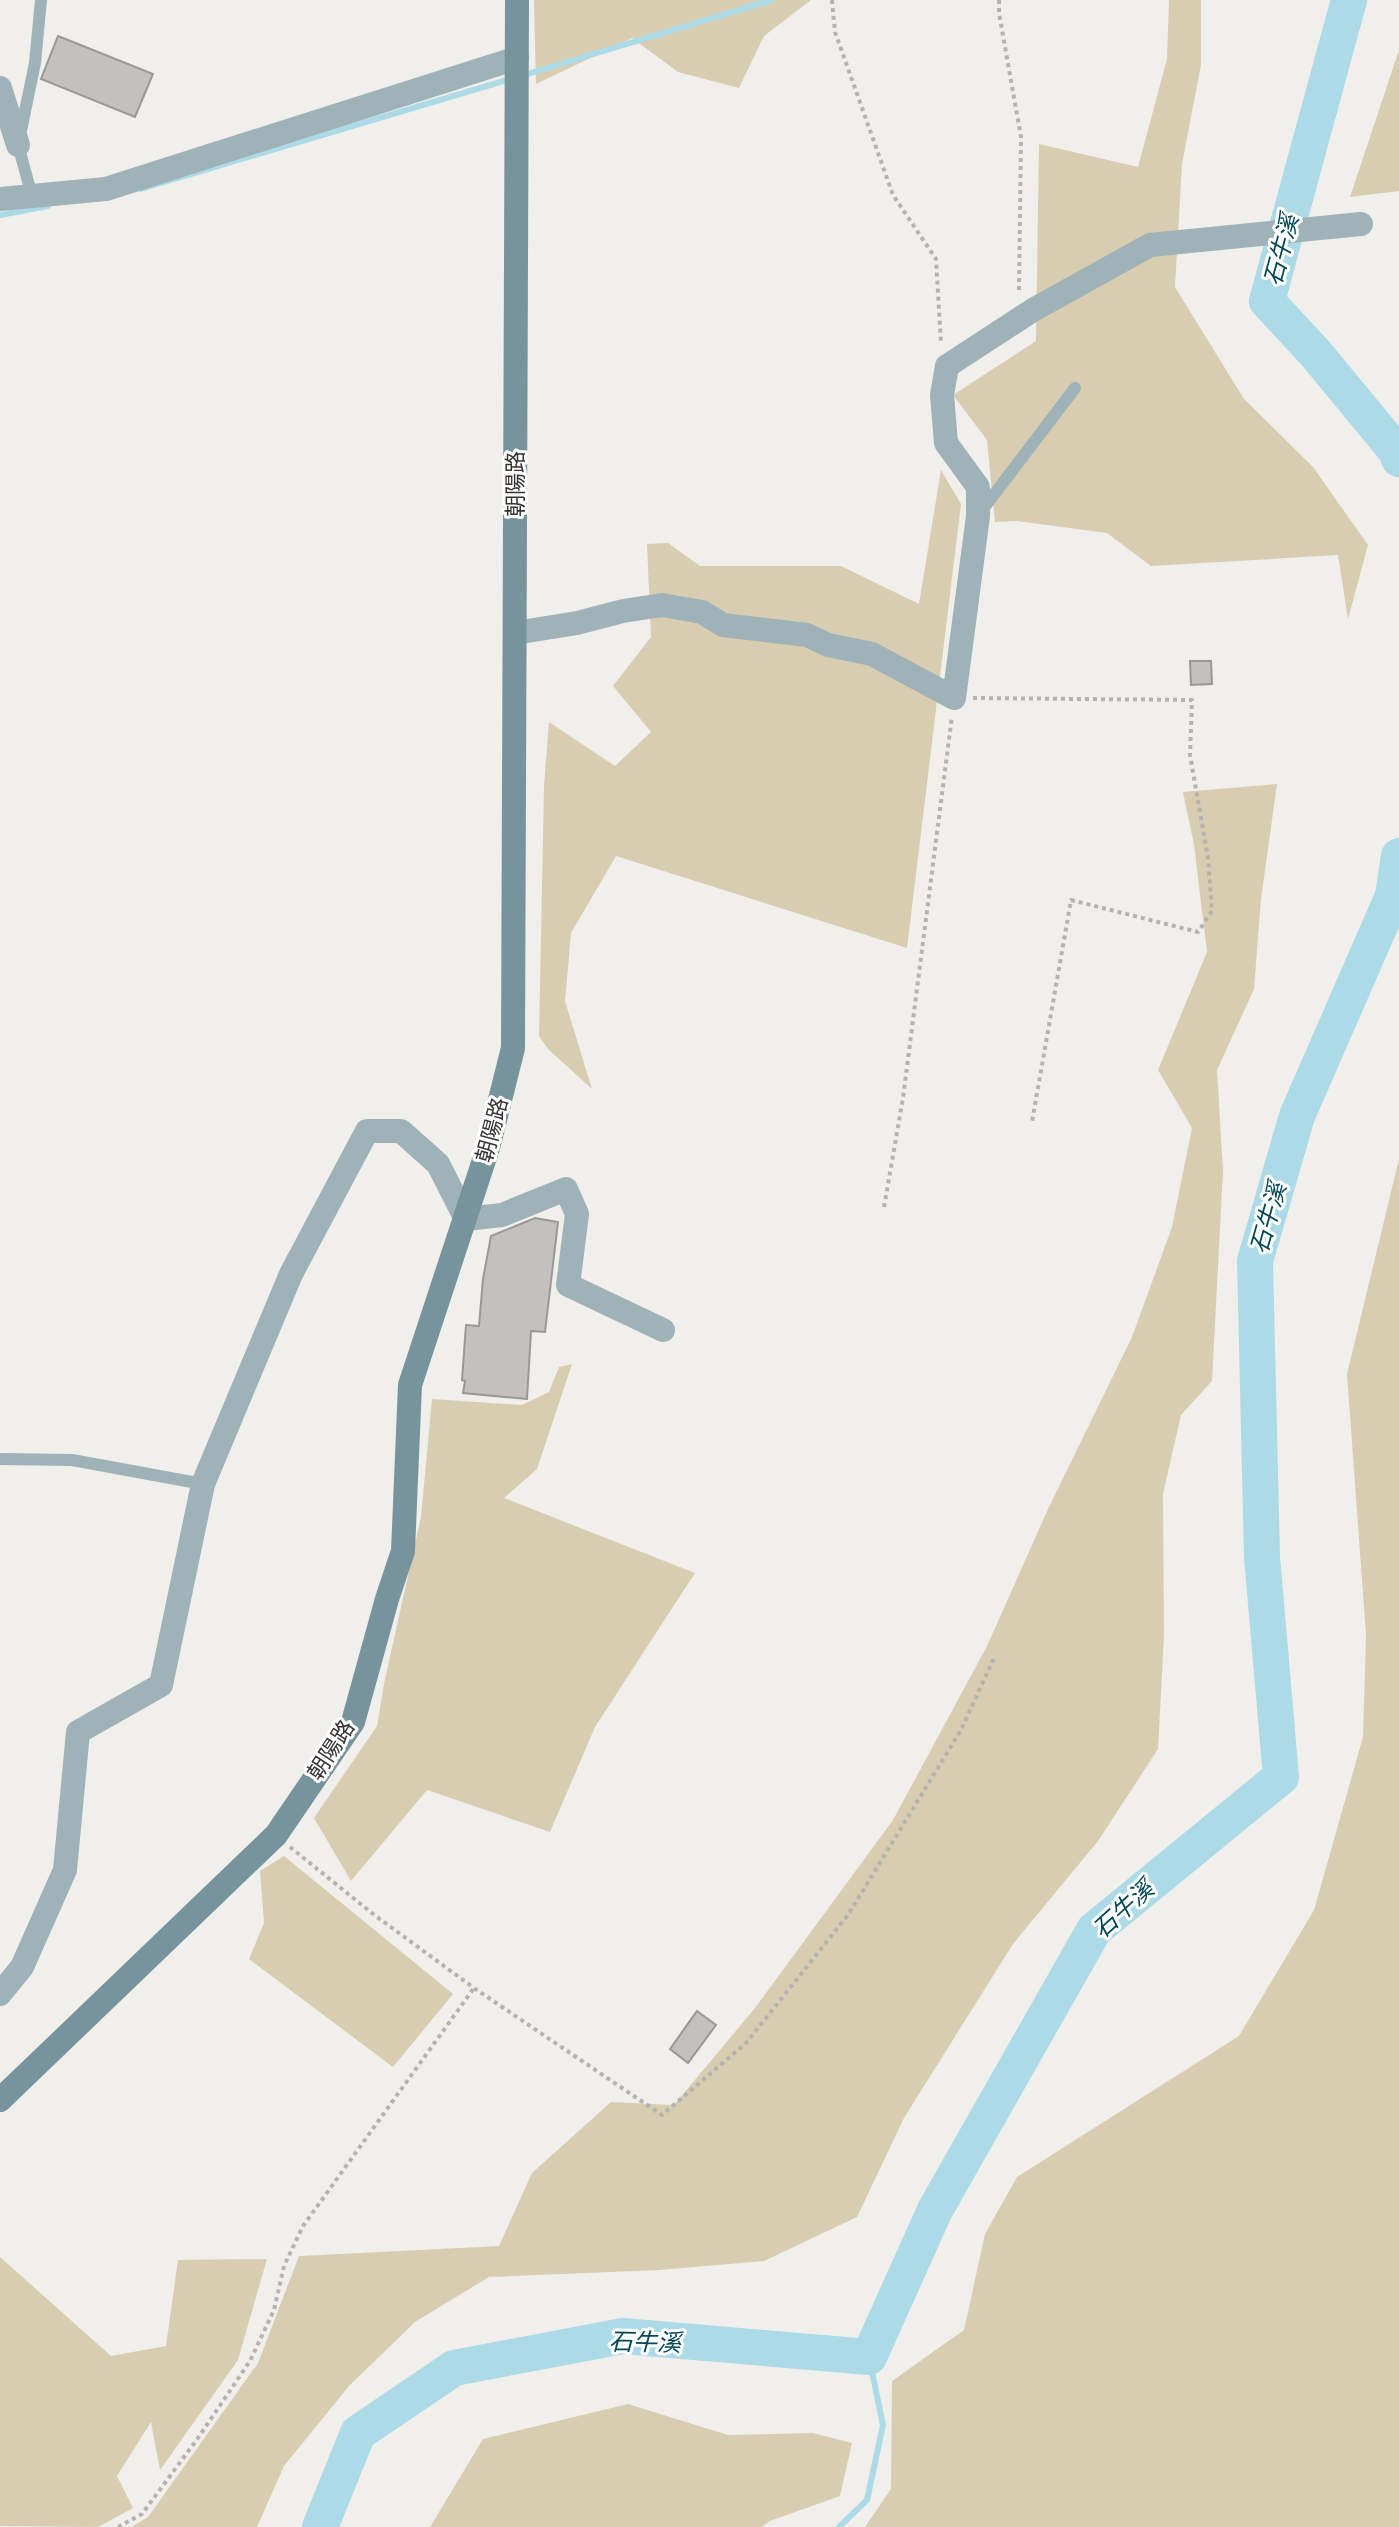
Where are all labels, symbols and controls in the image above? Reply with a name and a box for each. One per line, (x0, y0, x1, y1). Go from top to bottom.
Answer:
water label: 石牛溪 (1258, 209, 1305, 289)
street label: 朝陽路 (502, 451, 529, 517)
street label: 朝陽路 (470, 1095, 514, 1165)
water label: 石牛溪 (1244, 1177, 1293, 1257)
street label: 朝陽路 (302, 1715, 360, 1785)
water label: 石牛溪 (1087, 1872, 1162, 1944)
water label: 石牛溪 (609, 2327, 684, 2357)

